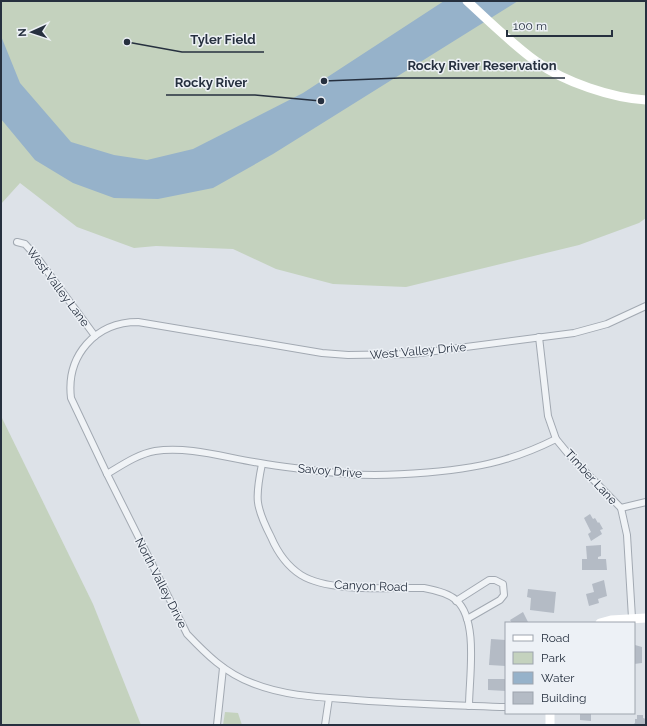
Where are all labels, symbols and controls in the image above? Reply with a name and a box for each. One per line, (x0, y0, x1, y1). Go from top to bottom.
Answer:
north arrow (12, 12, 52, 52)
scale bar (507, 12, 612, 38)
text: 100 m (513, 19, 547, 33)
callout: Tyler Field (182, 27, 264, 52)
text: N (16, 28, 29, 37)
text: Tyler Field (190, 32, 256, 47)
callout: Rocky River Reservation (400, 53, 565, 78)
text: Rocky River Reservation (407, 58, 557, 73)
callout: Rocky River (166, 70, 255, 95)
text: Rocky River (175, 75, 247, 90)
street label: West Valley Lane (24, 245, 92, 329)
street label: West Valley Drive (369, 340, 467, 362)
street label: Timber Lane (562, 447, 620, 507)
street label: Savoy Drive (297, 461, 363, 481)
street label: North Valley Drive (132, 535, 190, 631)
street label: Canyon Road (334, 578, 408, 594)
legend (505, 622, 635, 714)
text: Road (541, 631, 570, 645)
text: Park (541, 651, 566, 665)
text: Water (541, 671, 575, 685)
text: Building (541, 691, 587, 705)

